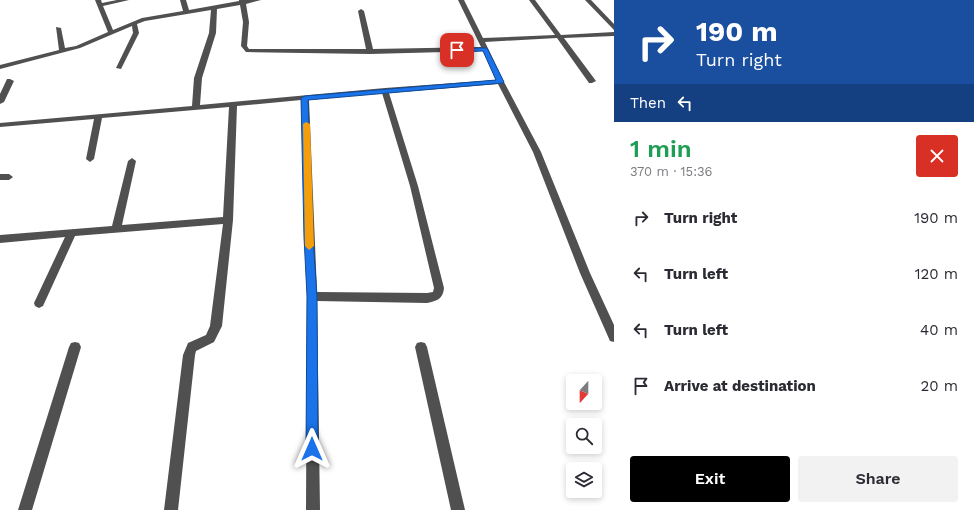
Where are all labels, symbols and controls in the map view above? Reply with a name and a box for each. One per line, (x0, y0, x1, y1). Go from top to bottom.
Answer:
text: 190 m (696, 15, 778, 48)
icon: right (630, 16, 682, 68)
pin (440, 33, 474, 67)
icon: arrive (446, 39, 468, 61)
text: Turn right (696, 49, 782, 70)
icon: left (674, 92, 696, 114)
text: Then (630, 94, 666, 112)
text: 1 min (630, 135, 692, 163)
button: close (916, 135, 958, 177)
text: 370 m · 15:36 (630, 164, 713, 179)
icon: right (630, 207, 652, 229)
text: Turn right (664, 209, 737, 227)
text: 190 m (914, 209, 958, 227)
icon: left (630, 263, 652, 285)
text: Turn left (664, 265, 728, 283)
text: 120 m (915, 265, 958, 283)
icon: left (630, 319, 652, 341)
text: Turn left (664, 321, 728, 339)
text: 40 m (920, 321, 958, 339)
north arrow (566, 374, 602, 410)
map controls (566, 374, 602, 498)
icon: arrive (630, 375, 652, 397)
text: Arrive at destination (664, 377, 816, 395)
text: 20 m (921, 377, 958, 395)
button: search (566, 418, 602, 454)
position arrow (291, 428, 333, 470)
button: Exit (630, 456, 790, 502)
button: Share (798, 456, 958, 502)
button: layers (566, 462, 602, 498)

